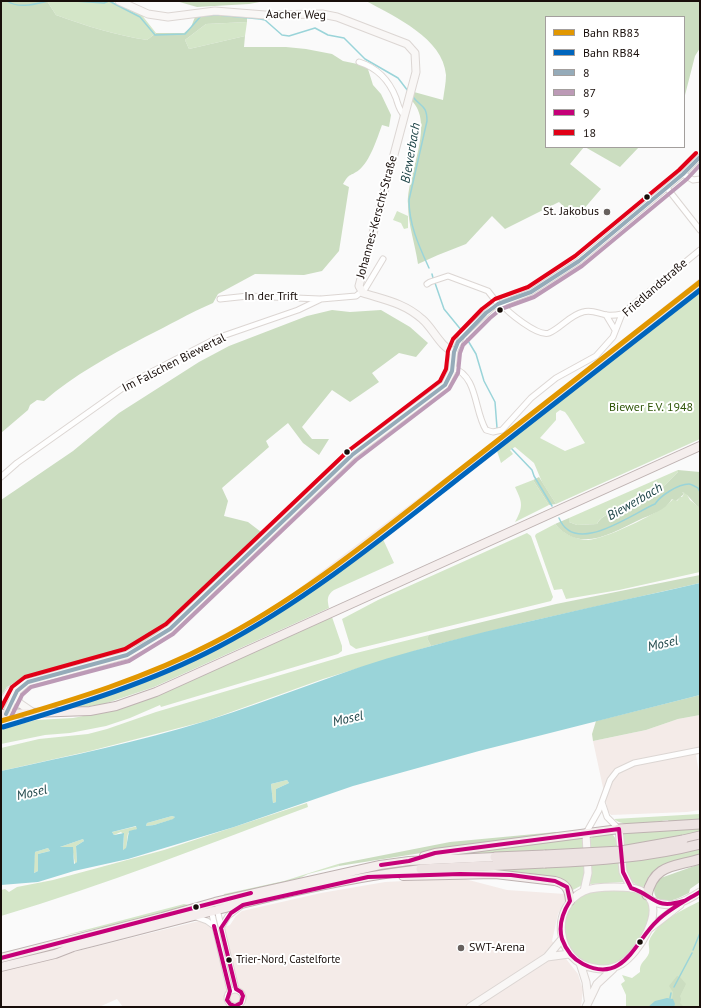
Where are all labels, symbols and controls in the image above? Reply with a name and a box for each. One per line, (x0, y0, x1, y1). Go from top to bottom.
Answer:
street label: Aacher Weg (266, 7, 326, 23)
legend (545, 16, 685, 148)
text: Bahn RB83 (583, 25, 640, 40)
text: Bahn RB84 (583, 45, 640, 60)
text: 8 (583, 65, 590, 80)
text: 87 (583, 85, 596, 100)
text: 9 (583, 105, 590, 120)
water label: Biewerbach (398, 122, 424, 184)
text: 18 (583, 125, 596, 140)
street label: Johannes-Kerscht-Straße (354, 154, 400, 280)
unlabelled marker (642, 192, 652, 202)
place label: St. Jakobus (543, 205, 599, 219)
marker: St. Jakobus (602, 207, 612, 217)
street label: Friedlandstraße (620, 256, 690, 320)
street label: In der Trift (244, 290, 298, 304)
unlabelled marker (495, 305, 505, 315)
street label: Im Falschen Biewertal (120, 331, 228, 395)
park label: Biewer E.V. 1948 (609, 401, 693, 415)
unlabelled marker (342, 447, 352, 457)
water label: Biewerbach (605, 480, 665, 524)
water label: Mosel (646, 633, 680, 655)
water label: Mosel (331, 708, 365, 730)
water label: Mosel (15, 782, 49, 804)
unlabelled marker (191, 902, 201, 912)
unlabelled marker (635, 937, 645, 947)
place label: SWT-Arena (469, 941, 525, 955)
marker: SWT-Arena (456, 943, 466, 953)
place label: Trier-Nord, Castelforte (236, 953, 340, 967)
marker: Trier-Nord, Castelforte (224, 955, 234, 965)

